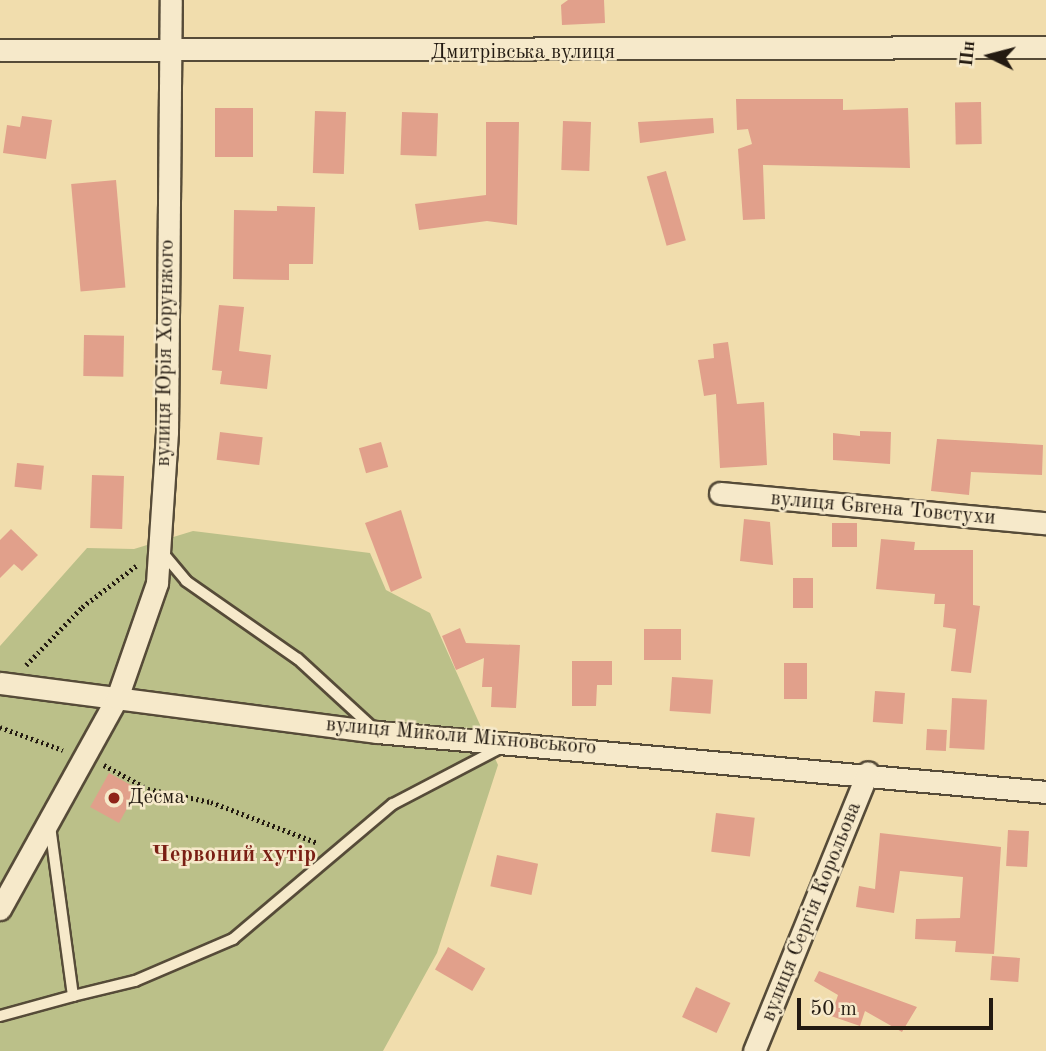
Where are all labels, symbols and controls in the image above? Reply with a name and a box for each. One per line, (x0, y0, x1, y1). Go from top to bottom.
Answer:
north arrow (955, 21, 1025, 91)
street label: Дмитрівська вулиця (431, 40, 615, 66)
text: Пн (958, 40, 979, 68)
street label: вулиця Юрія Хорунжого (151, 239, 181, 467)
street label: вулиця Євгена Товстухи (769, 487, 997, 531)
street label: вулиця Миколи Міхновського (325, 713, 597, 761)
place label: Десма (128, 785, 185, 811)
marker: Десма (106, 790, 122, 806)
street label: вулиця Сергія Корольова (756, 798, 868, 1026)
district label: Червоний хутір (152, 841, 316, 869)
scale bar (801, 984, 997, 1028)
text: 50 m (810, 999, 857, 1020)

